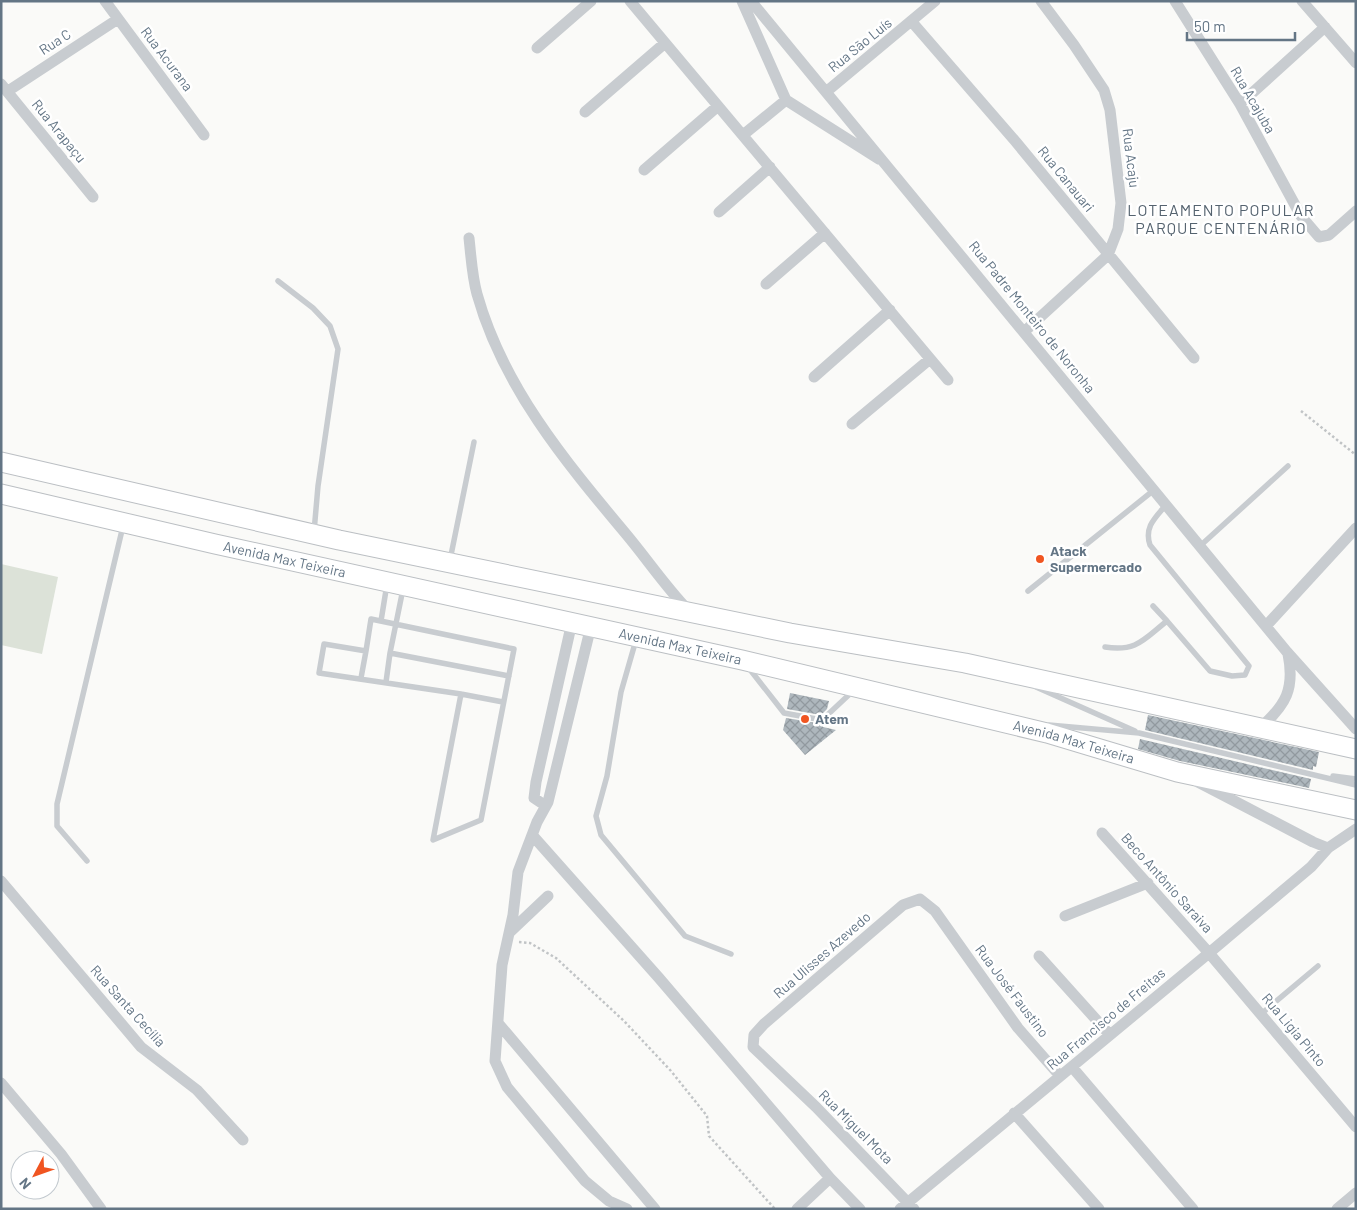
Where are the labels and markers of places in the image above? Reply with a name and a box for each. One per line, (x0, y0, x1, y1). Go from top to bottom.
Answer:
place label: Atack Supermercado (1050, 542, 1142, 575)
marker: Atack Supermercado (1034, 553, 1046, 565)
place label: Atem (815, 710, 849, 727)
marker: Atem (799, 713, 811, 725)

